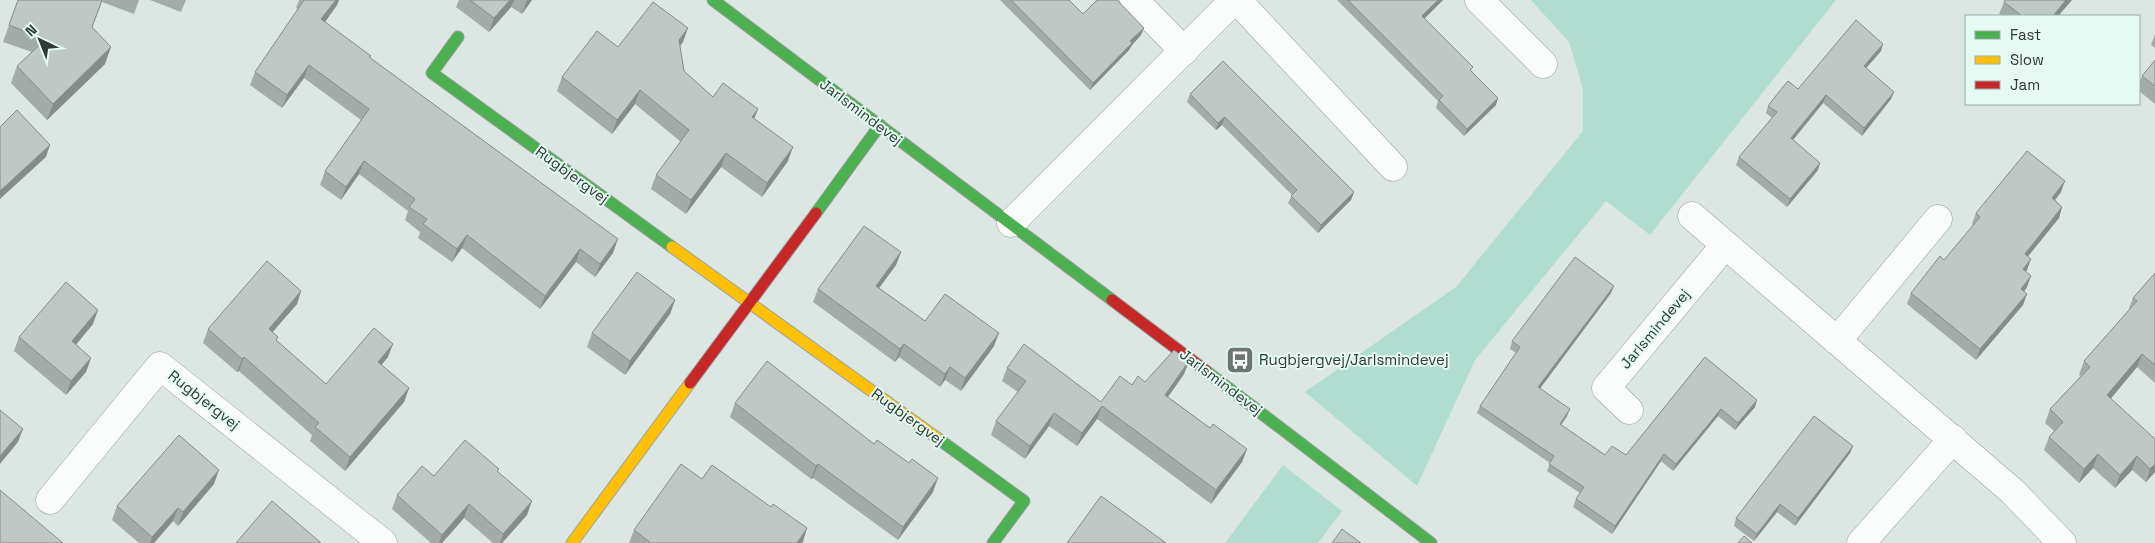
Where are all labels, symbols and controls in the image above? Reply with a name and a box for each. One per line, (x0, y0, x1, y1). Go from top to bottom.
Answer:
north arrow (15, 15, 65, 65)
legend (1965, 15, 2140, 105)
text: N (22, 21, 41, 40)
text: Fast (2010, 25, 2041, 44)
text: Slow (2010, 50, 2044, 69)
street label: Jarlsmindevej (816, 74, 906, 149)
text: Jam (2010, 75, 2040, 94)
street label: Rugbjergvej (532, 142, 613, 208)
street label: Jarlsmindevej (1616, 285, 1694, 373)
street label: Jarlsmindevej (1176, 344, 1266, 419)
bus stop icon: Rugbjergvej/Jarlsmindevej (1225, 345, 1255, 375)
place label: Rugbjergvej/Jarlsmindevej (1259, 350, 1449, 369)
street label: Rugbjergvej (165, 366, 244, 434)
street label: Rugbjergvej (868, 384, 949, 450)

